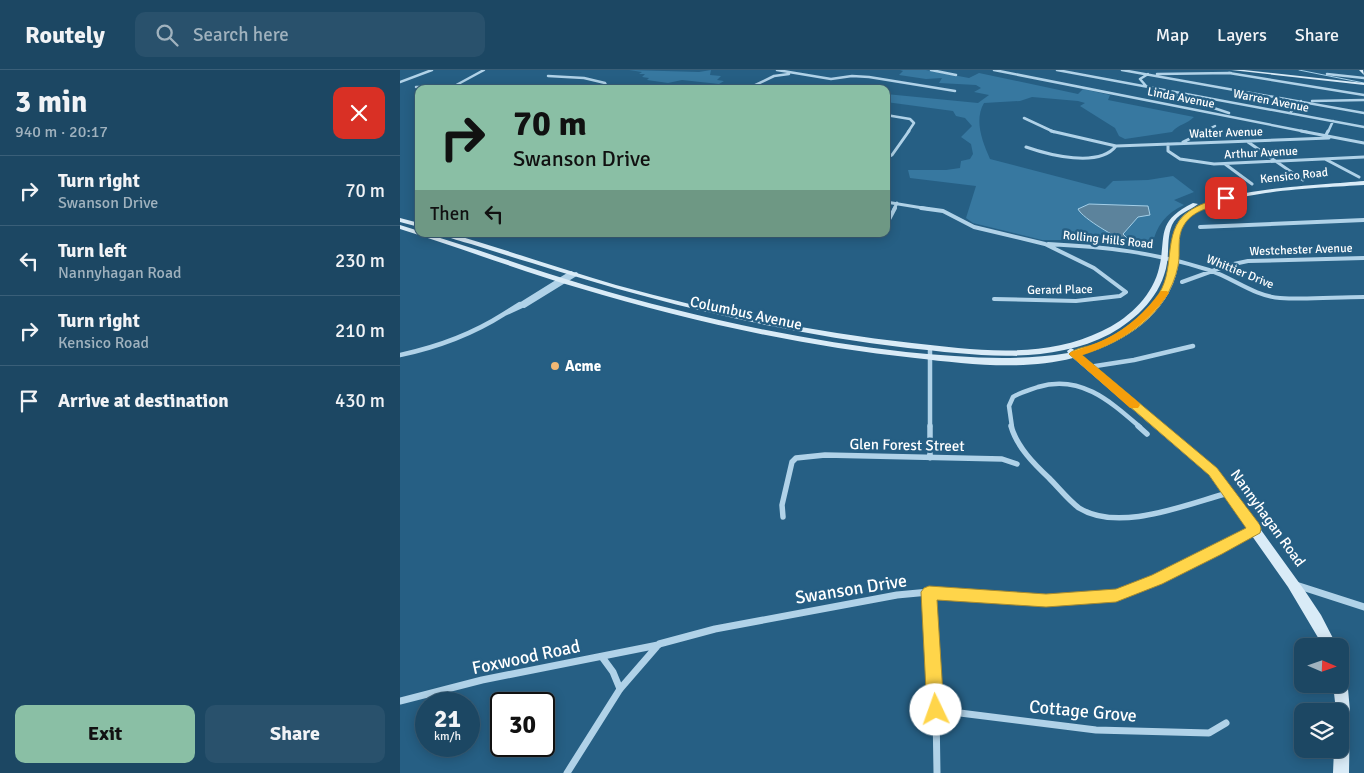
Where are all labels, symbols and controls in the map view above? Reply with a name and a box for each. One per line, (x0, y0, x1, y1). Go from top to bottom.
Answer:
search box (135, 12, 485, 57)
text: Routely (25, 20, 105, 50)
icon: search (153, 21, 181, 49)
text: Search here (193, 23, 289, 47)
text: Map (1156, 24, 1189, 46)
text: Layers (1217, 24, 1267, 46)
text: Share (1295, 24, 1339, 46)
text: 3 min (15, 84, 87, 121)
street label: Linda Avenue (1146, 84, 1216, 112)
street label: Warren Avenue (1232, 86, 1310, 116)
button: close (333, 87, 385, 139)
text: 70 m (513, 102, 587, 145)
icon: right (430, 105, 495, 170)
text: 940 m · 20:17 (15, 122, 108, 142)
street label: Walter Avenue (1189, 124, 1263, 142)
street label: Arthur Avenue (1224, 144, 1298, 162)
text: Swanson Drive (513, 145, 651, 172)
street label: Kensico Road (1259, 165, 1329, 187)
text: Turn right (58, 169, 140, 193)
icon: right (15, 177, 43, 205)
pin (1205, 177, 1247, 219)
text: 70 m (345, 179, 385, 203)
icon: arrive (1212, 184, 1240, 212)
text: Swanson Drive (58, 193, 158, 213)
icon: left (480, 200, 508, 228)
text: Then (430, 202, 470, 226)
street label: Rolling Hills Road (1062, 228, 1154, 252)
text: Turn left (58, 239, 127, 263)
street label: Westchester Avenue (1249, 241, 1353, 259)
icon: left (15, 247, 43, 275)
text: 230 m (335, 249, 385, 273)
street label: Whittier Drive (1204, 252, 1276, 292)
text: Nannyhagan Road (58, 263, 181, 283)
street label: Gerard Place (1027, 282, 1093, 298)
street label: Columbus Avenue (688, 292, 804, 334)
text: Turn right (58, 309, 140, 333)
icon: right (15, 317, 43, 345)
text: 210 m (335, 319, 385, 343)
text: Kensico Road (58, 333, 149, 353)
place label: Acme (565, 357, 601, 375)
marker: Acme (549, 360, 561, 372)
icon: arrive (15, 387, 43, 415)
text: Arrive at destination (58, 389, 229, 413)
text: 430 m (335, 389, 385, 413)
street label: Glen Forest Street (849, 435, 965, 455)
street label: Nannyhagan Road (1227, 466, 1309, 570)
street label: Swanson Drive (794, 569, 908, 609)
street label: Foxwood Road (470, 635, 582, 679)
north arrow (1294, 638, 1349, 692)
map controls (1294, 638, 1349, 758)
position arrow (909, 683, 961, 735)
speed limit sign: 30 (490, 692, 555, 757)
street label: Cottage Grove (1028, 695, 1138, 727)
text: 21 (434, 703, 461, 734)
button: layers (1294, 703, 1349, 758)
button: Exit (15, 705, 195, 763)
button: Share (205, 705, 385, 763)
text: km/h (434, 729, 461, 744)

